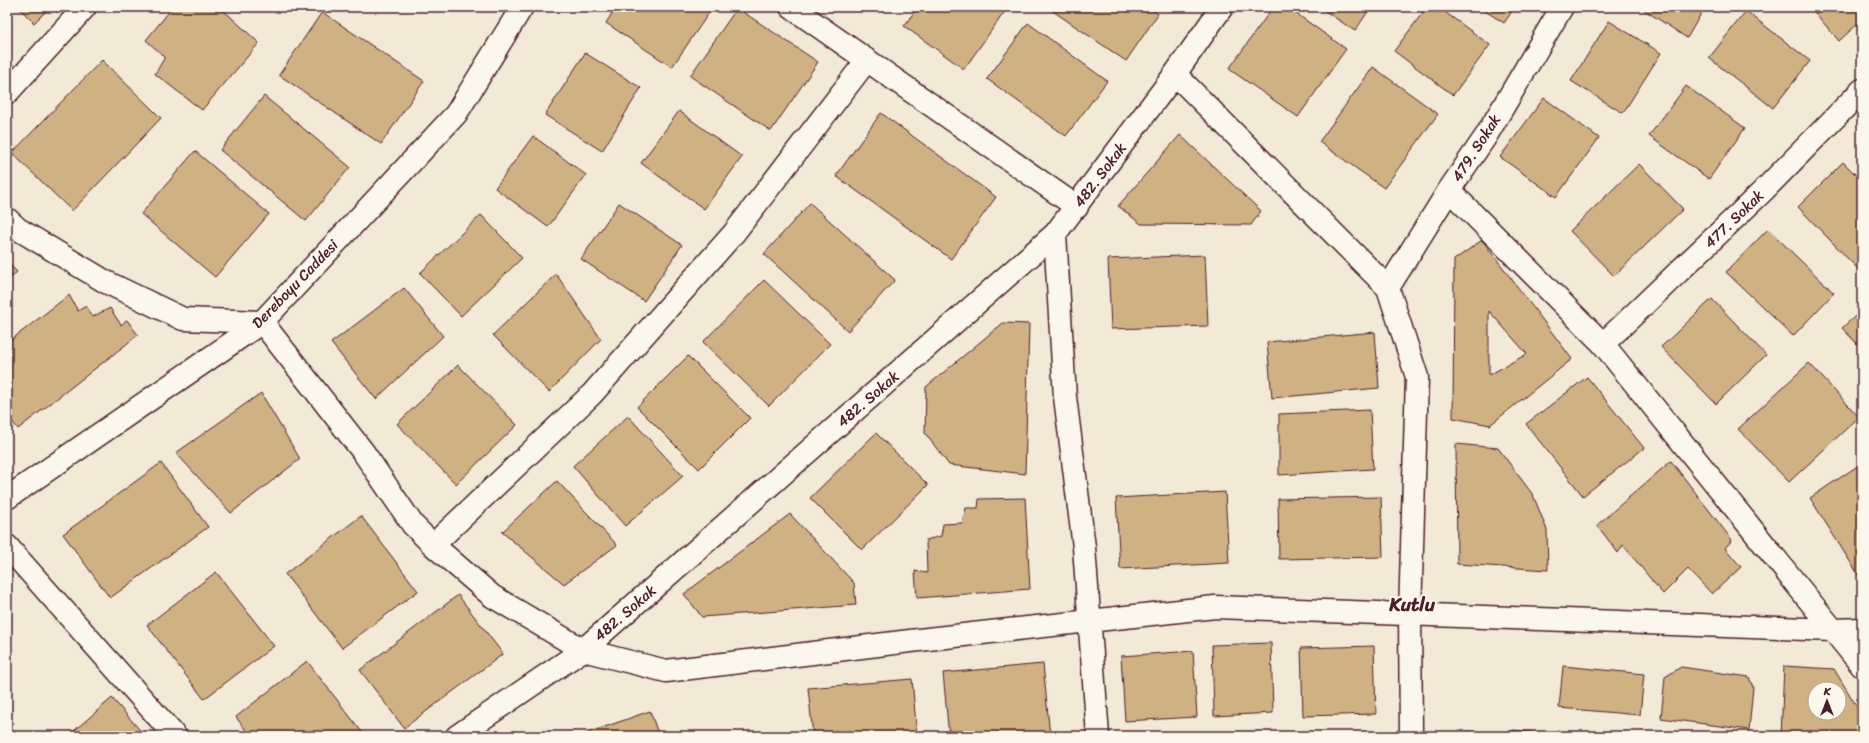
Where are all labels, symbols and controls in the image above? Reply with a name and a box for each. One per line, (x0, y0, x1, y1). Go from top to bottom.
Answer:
street label: 479. Sokak (1444, 109, 1508, 187)
street label: 482. Sokak (1067, 137, 1133, 213)
street label: 477. Sokak (1698, 183, 1770, 255)
street label: Dereboyu Caddesi (245, 233, 345, 335)
street label: 482. Sokak (831, 364, 905, 434)
street label: 482. Sokak (588, 578, 662, 648)
district label: Kutlu (1388, 588, 1436, 621)
north arrow (1807, 681, 1847, 721)
text: K (1823, 682, 1832, 701)

